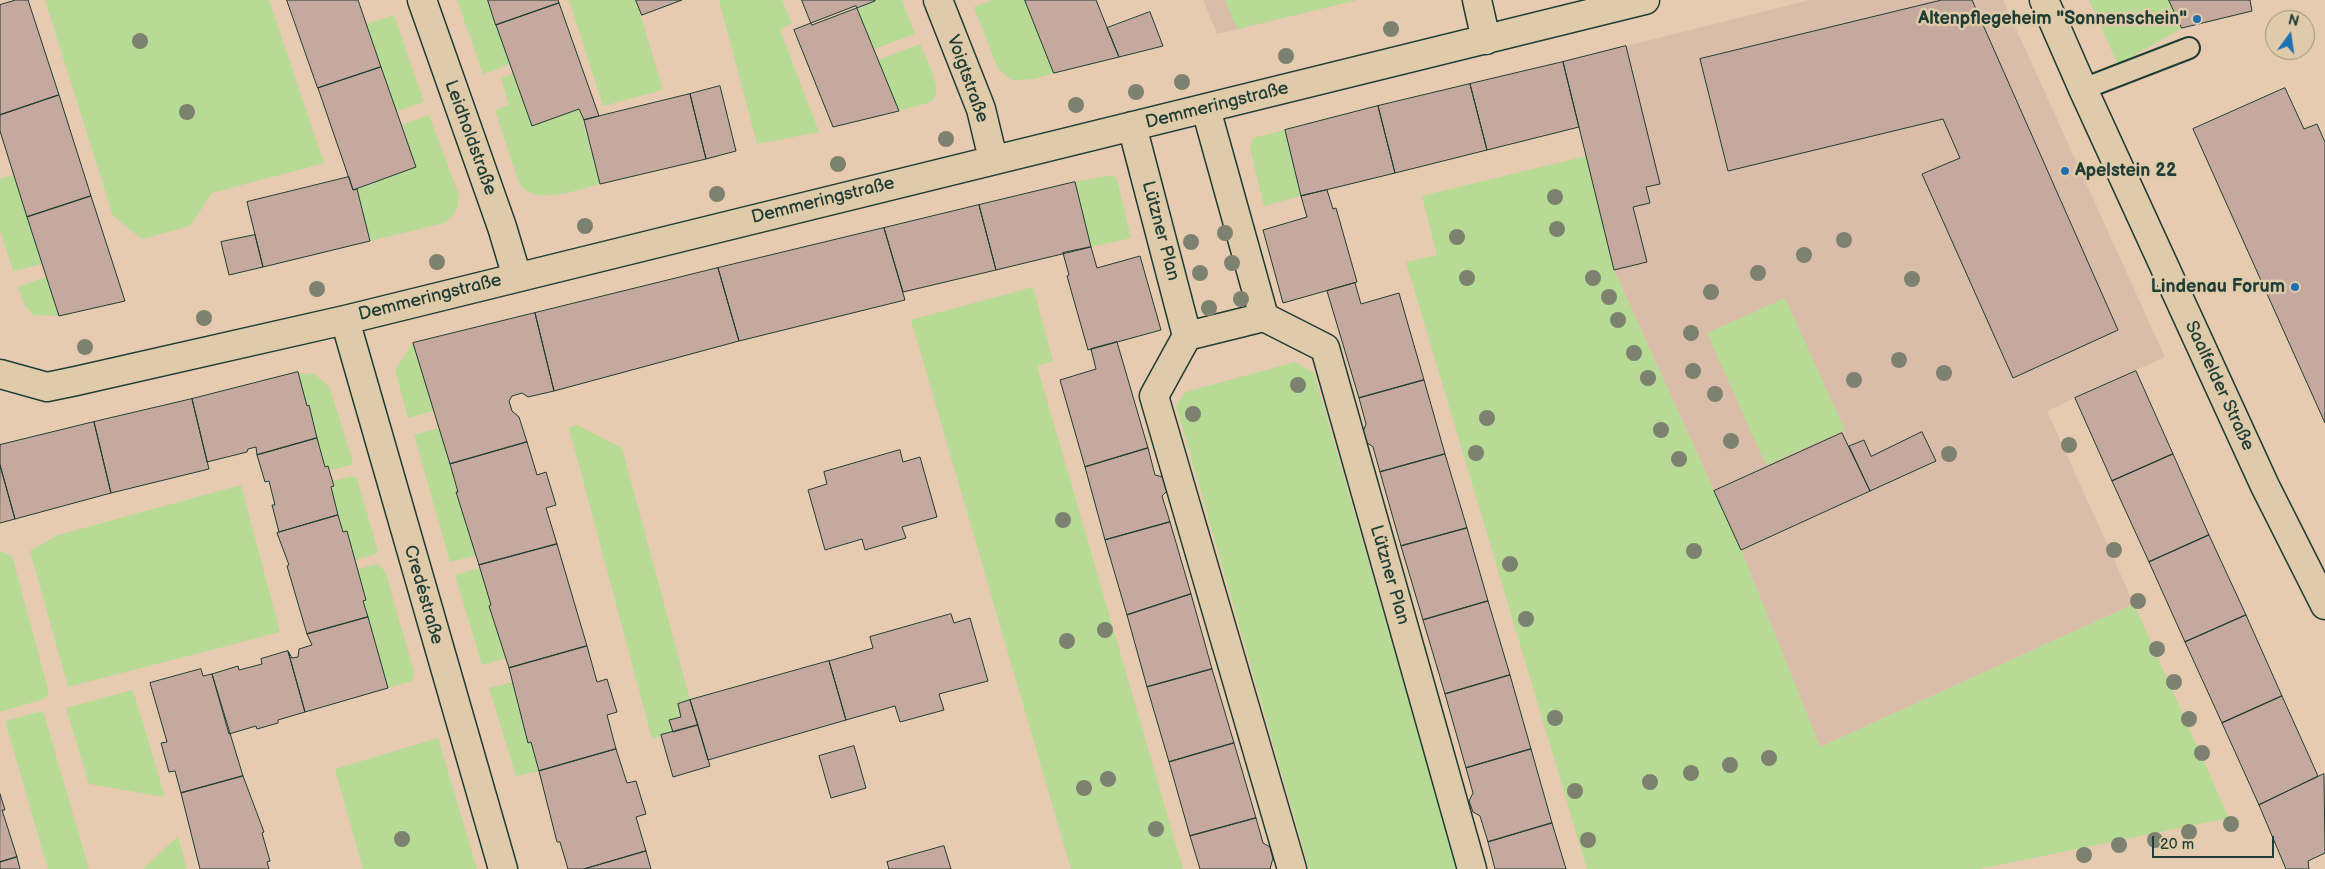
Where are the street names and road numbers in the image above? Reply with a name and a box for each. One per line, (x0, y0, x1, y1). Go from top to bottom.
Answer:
street label: Voigtstraße (941, 32, 993, 126)
street label: Leidholdstraße (439, 78, 501, 198)
street label: Demmeringstraße (1143, 78, 1291, 134)
street label: Demmeringstraße (749, 173, 897, 229)
street label: Lützner Plan (1136, 179, 1184, 283)
street label: Demmeringstraße (356, 270, 504, 326)
street label: Saalfelder Straße (2180, 318, 2258, 454)
street label: Lützner Plan (1365, 523, 1413, 627)
street label: Credéstraße (399, 543, 447, 647)

